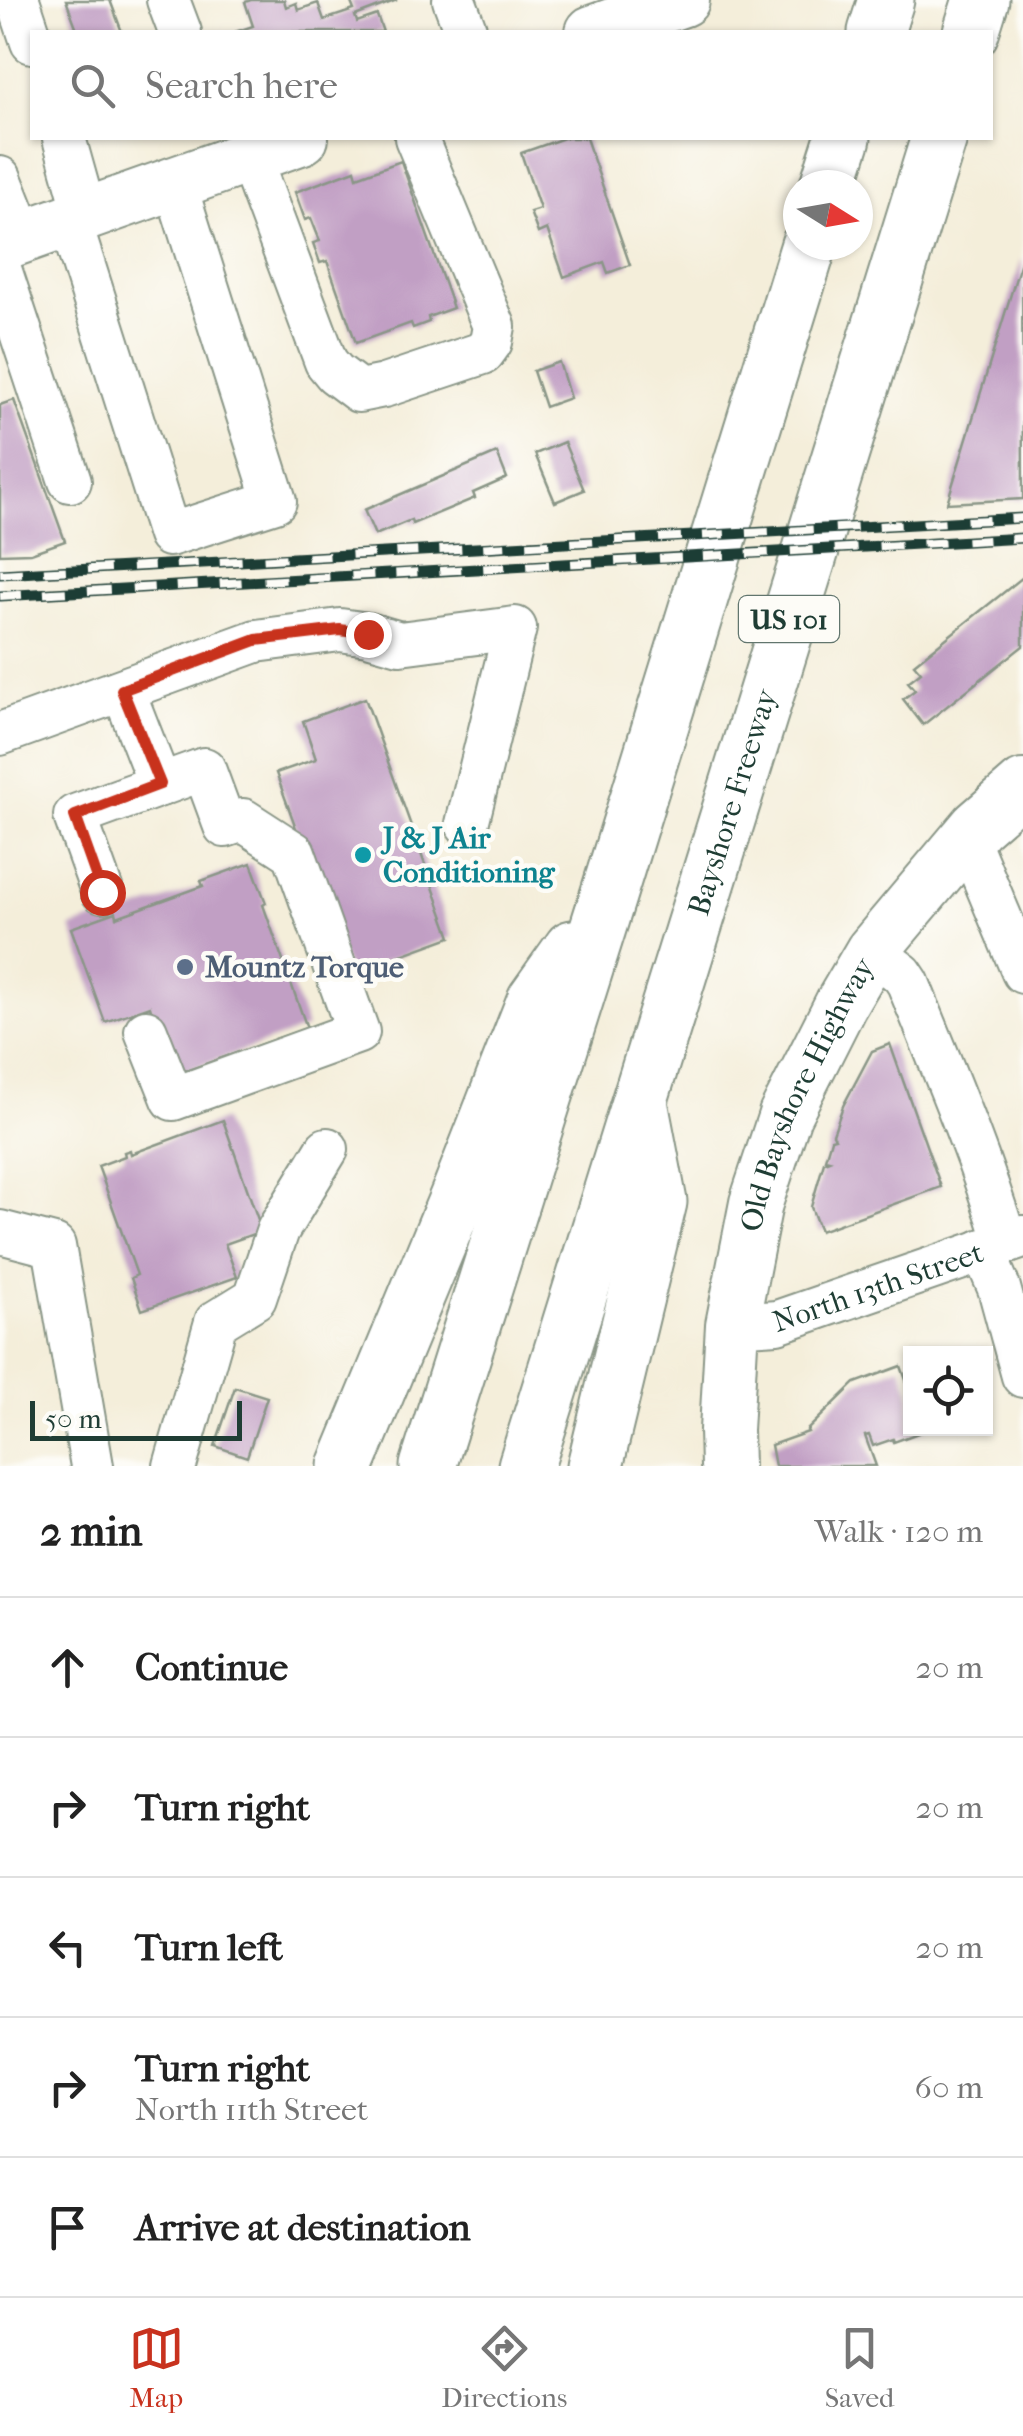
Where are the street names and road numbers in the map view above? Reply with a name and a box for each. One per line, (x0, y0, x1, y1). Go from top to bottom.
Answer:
road number: US 101 (739, 596, 839, 642)
street label: Bayshore Freeway (681, 684, 785, 920)
street label: Old Bayshore Highway (734, 951, 883, 1235)
street label: North 13th Street (768, 1235, 988, 1340)

